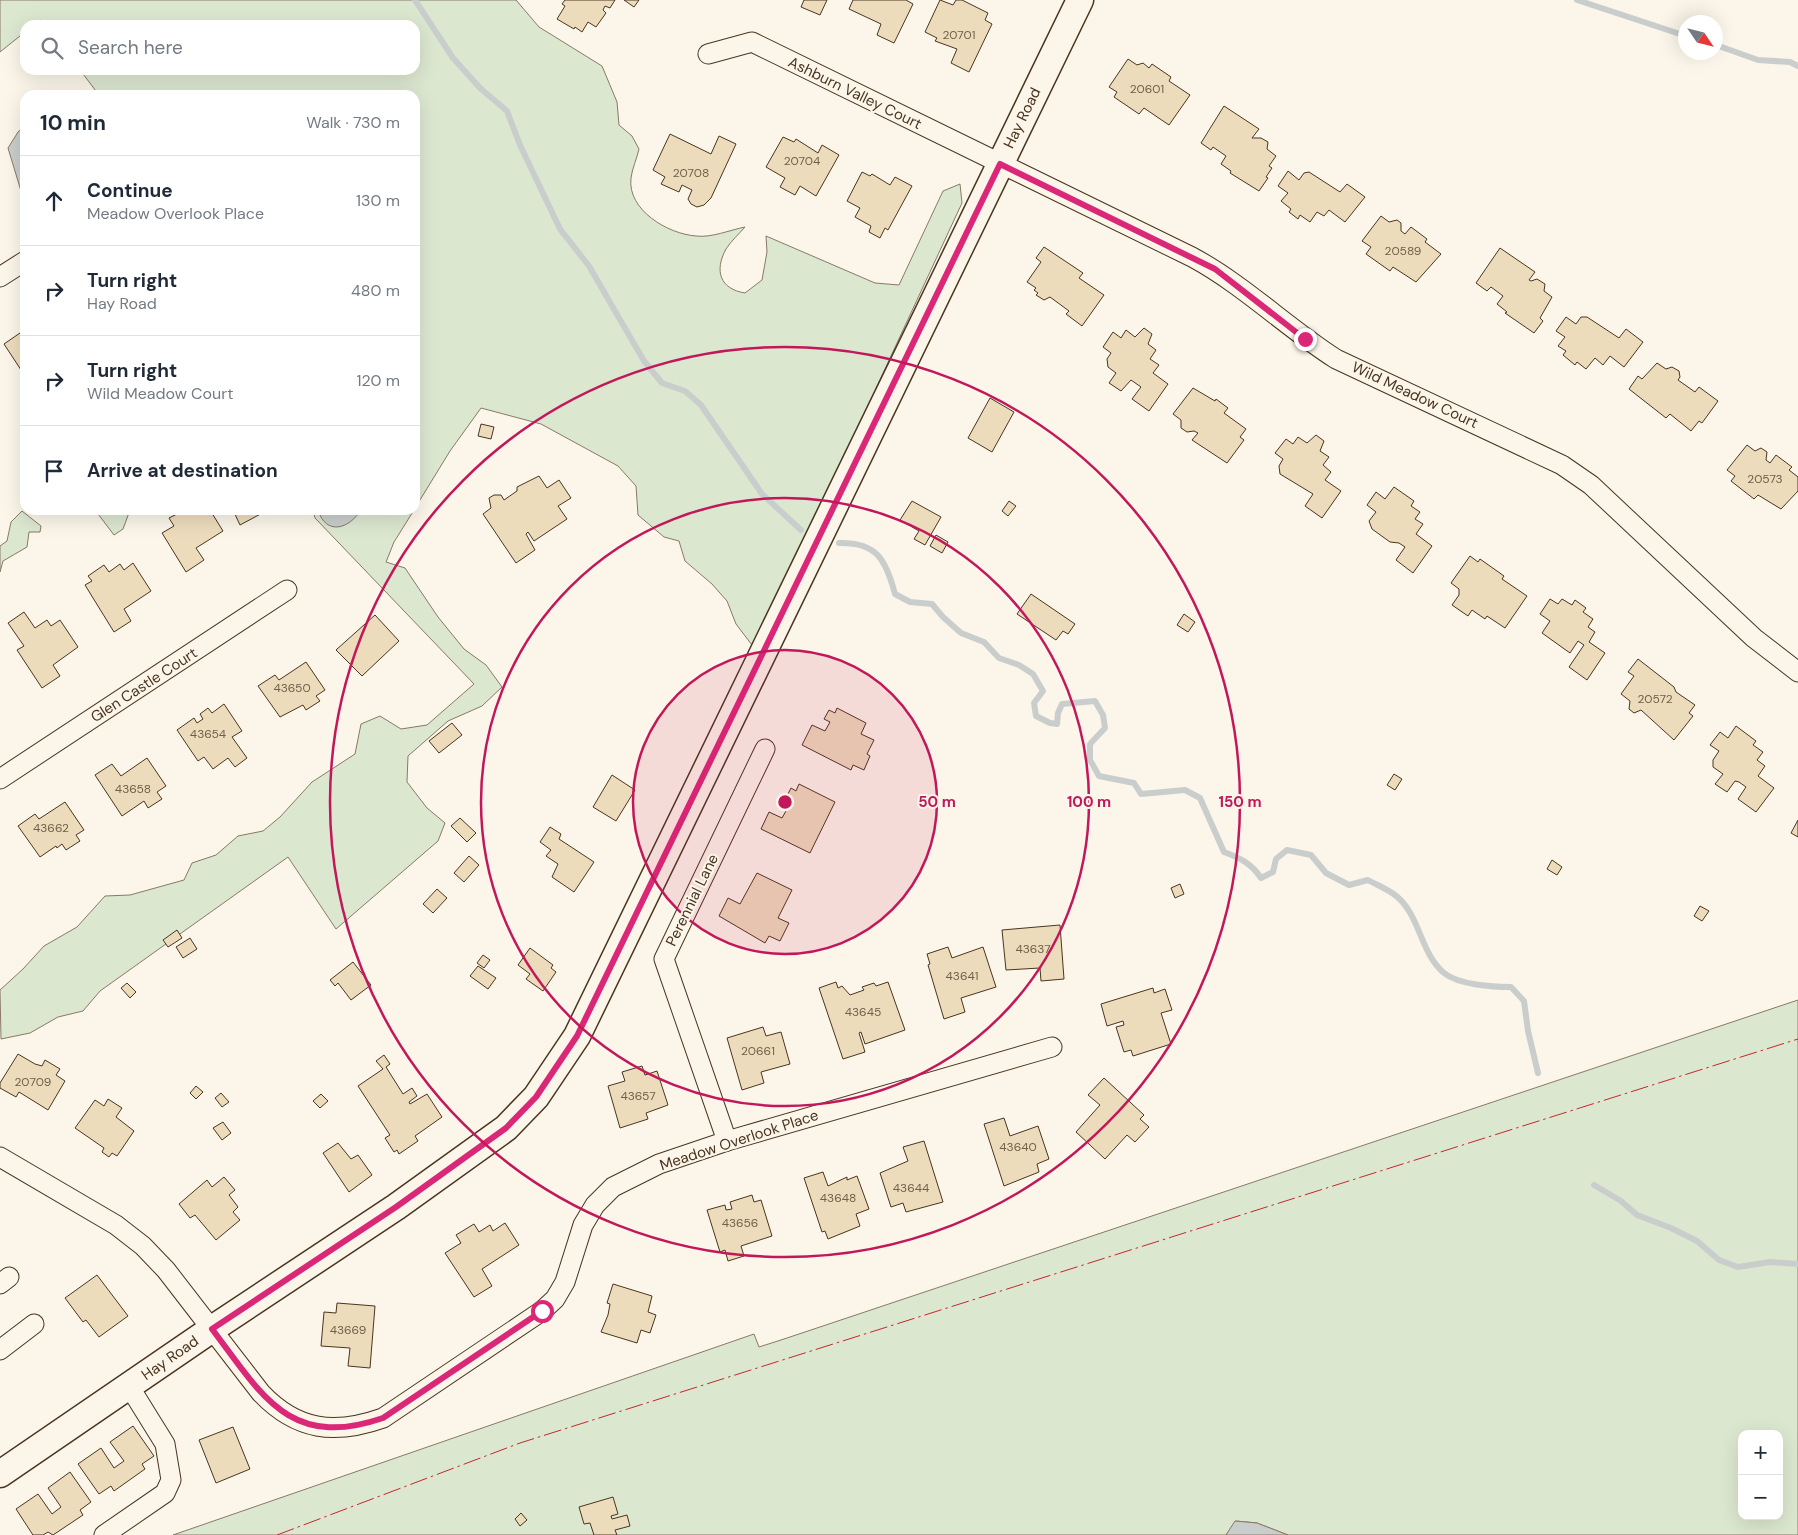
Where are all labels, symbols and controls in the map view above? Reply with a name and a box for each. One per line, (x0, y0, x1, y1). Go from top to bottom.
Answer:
north arrow (1678, 15, 1723, 60)
search box (20, 20, 420, 75)
house number: 20701 (942, 27, 976, 43)
icon: search (38, 34, 66, 62)
text: Search here (78, 35, 183, 60)
street label: Ashburn Valley Court (785, 52, 925, 134)
house number: 20601 (1130, 81, 1164, 97)
street label: Hay Road (999, 84, 1045, 152)
text: 10 min (40, 109, 106, 137)
text: Walk · 730 m (306, 112, 400, 133)
house number: 20704 (784, 153, 820, 169)
house number: 20708 (673, 165, 709, 181)
text: Continue (87, 178, 173, 203)
icon: ahead (40, 187, 68, 215)
text: 130 m (356, 190, 400, 211)
text: Meadow Overlook Place (87, 203, 264, 224)
house number: 20589 (1385, 243, 1421, 259)
text: Turn right (87, 268, 177, 293)
icon: right (40, 277, 68, 305)
text: 480 m (351, 280, 400, 301)
text: Hay Road (87, 293, 157, 314)
route end (1294, 328, 1317, 351)
street label: Wild Meadow Court (1349, 357, 1482, 433)
text: Turn right (87, 358, 177, 383)
icon: right (40, 367, 68, 395)
text: 120 m (356, 370, 400, 391)
text: Wild Meadow Court (87, 383, 233, 404)
icon: arrive (40, 457, 68, 485)
text: Arrive at destination (87, 458, 278, 483)
house number: 20573 (1747, 471, 1783, 487)
street label: Glen Castle Court (87, 643, 201, 727)
house number: 43650 (273, 680, 311, 696)
house number: 20572 (1637, 691, 1673, 707)
house number: 43654 (190, 726, 226, 742)
house number: 43658 (115, 781, 151, 797)
text: 50 m (918, 792, 956, 812)
text: 100 m (1067, 792, 1111, 812)
text: 150 m (1219, 792, 1262, 812)
centre of rings (776, 793, 794, 811)
house number: 43662 (33, 820, 69, 836)
street label: Perennial Lane (661, 851, 723, 949)
house number: 43637 (1015, 941, 1051, 957)
house number: 43641 (946, 968, 978, 984)
house number: 43645 (845, 1004, 881, 1020)
house number: 20661 (741, 1043, 775, 1059)
house number: 20709 (15, 1074, 51, 1090)
house number: 43657 (620, 1088, 656, 1104)
street label: Meadow Overlook Place (657, 1105, 821, 1175)
house number: 43640 (999, 1139, 1037, 1155)
house number: 43644 (893, 1180, 929, 1196)
house number: 43648 (820, 1190, 856, 1206)
house number: 43656 (722, 1215, 758, 1231)
route start (531, 1300, 554, 1323)
house number: 43669 (330, 1322, 366, 1338)
street label: Hay Road (137, 1331, 203, 1385)
map controls (1738, 1430, 1783, 1520)
button: + (1738, 1430, 1783, 1475)
button: − (1738, 1475, 1783, 1520)

